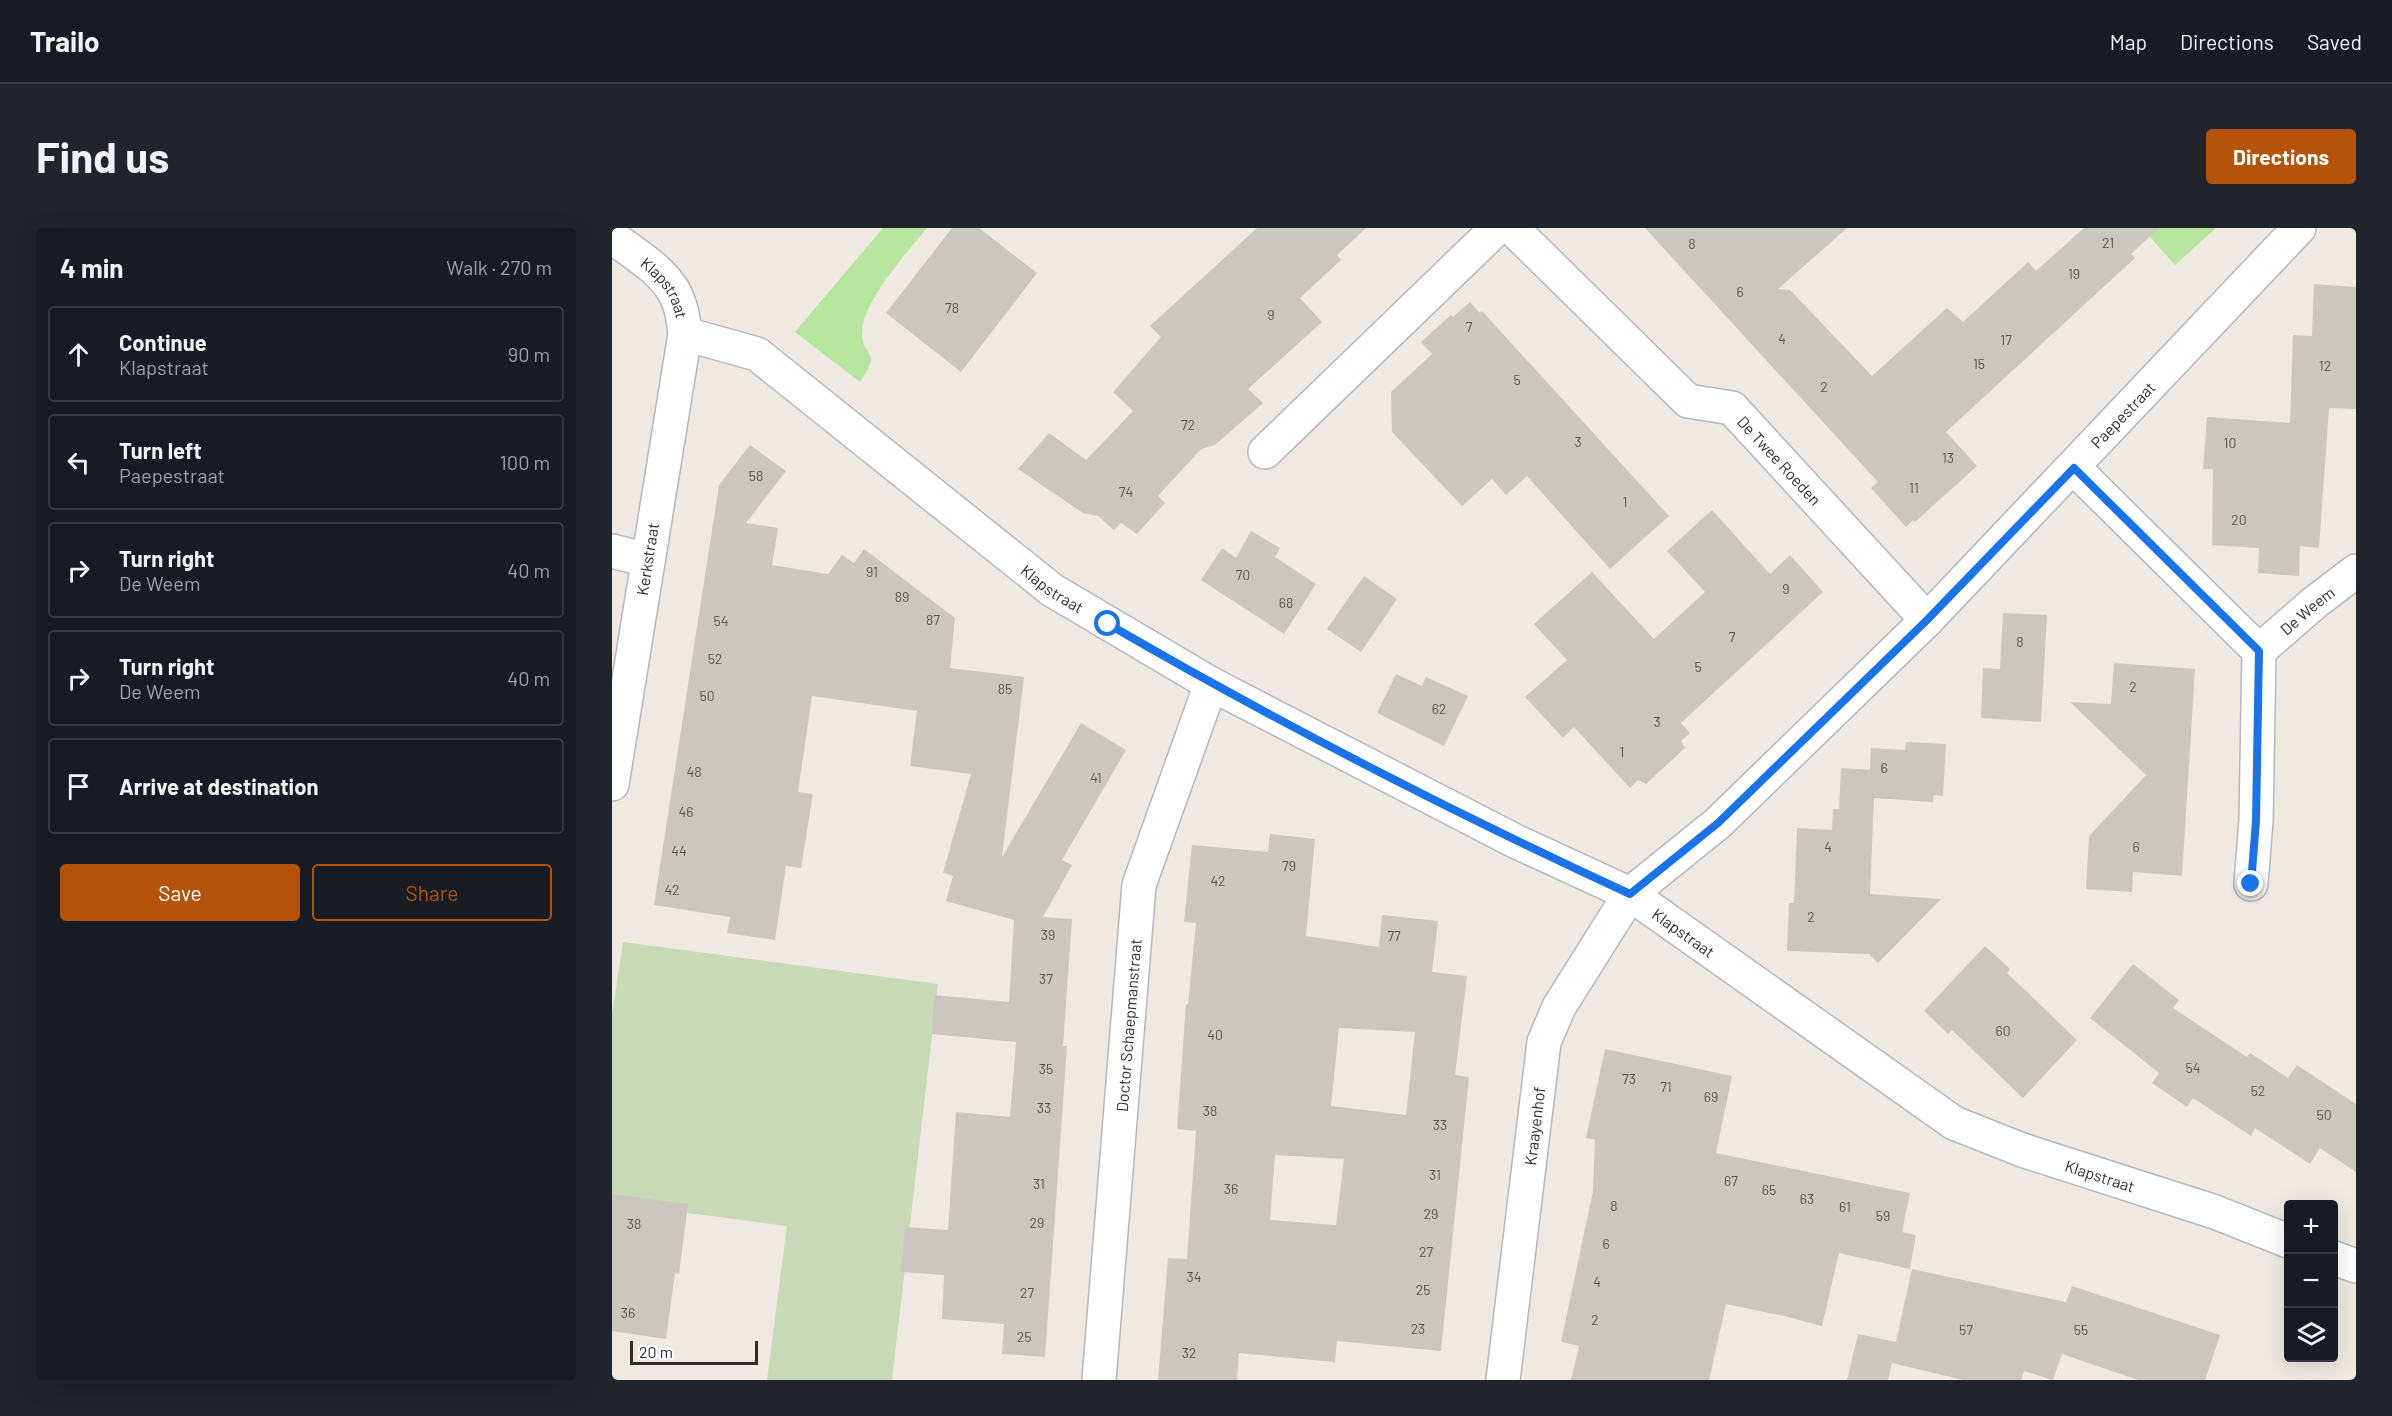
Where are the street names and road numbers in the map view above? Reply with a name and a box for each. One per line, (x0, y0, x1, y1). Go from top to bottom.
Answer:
street label: Klapstraat (638, 252, 692, 320)
street label: Paepestraat (2086, 377, 2158, 452)
street label: De Twee Roeden (1734, 411, 1826, 509)
street label: Kerkstraat (632, 521, 662, 597)
street label: Klapstraat (1018, 560, 1087, 616)
street label: De Weem (2276, 582, 2338, 638)
street label: Klapstraat (1649, 904, 1719, 961)
street label: Doctor Schaepmanstraat (1111, 938, 1144, 1112)
street label: Kraayenhof (1520, 1085, 1548, 1166)
street label: Klapstraat (2063, 1155, 2137, 1195)

